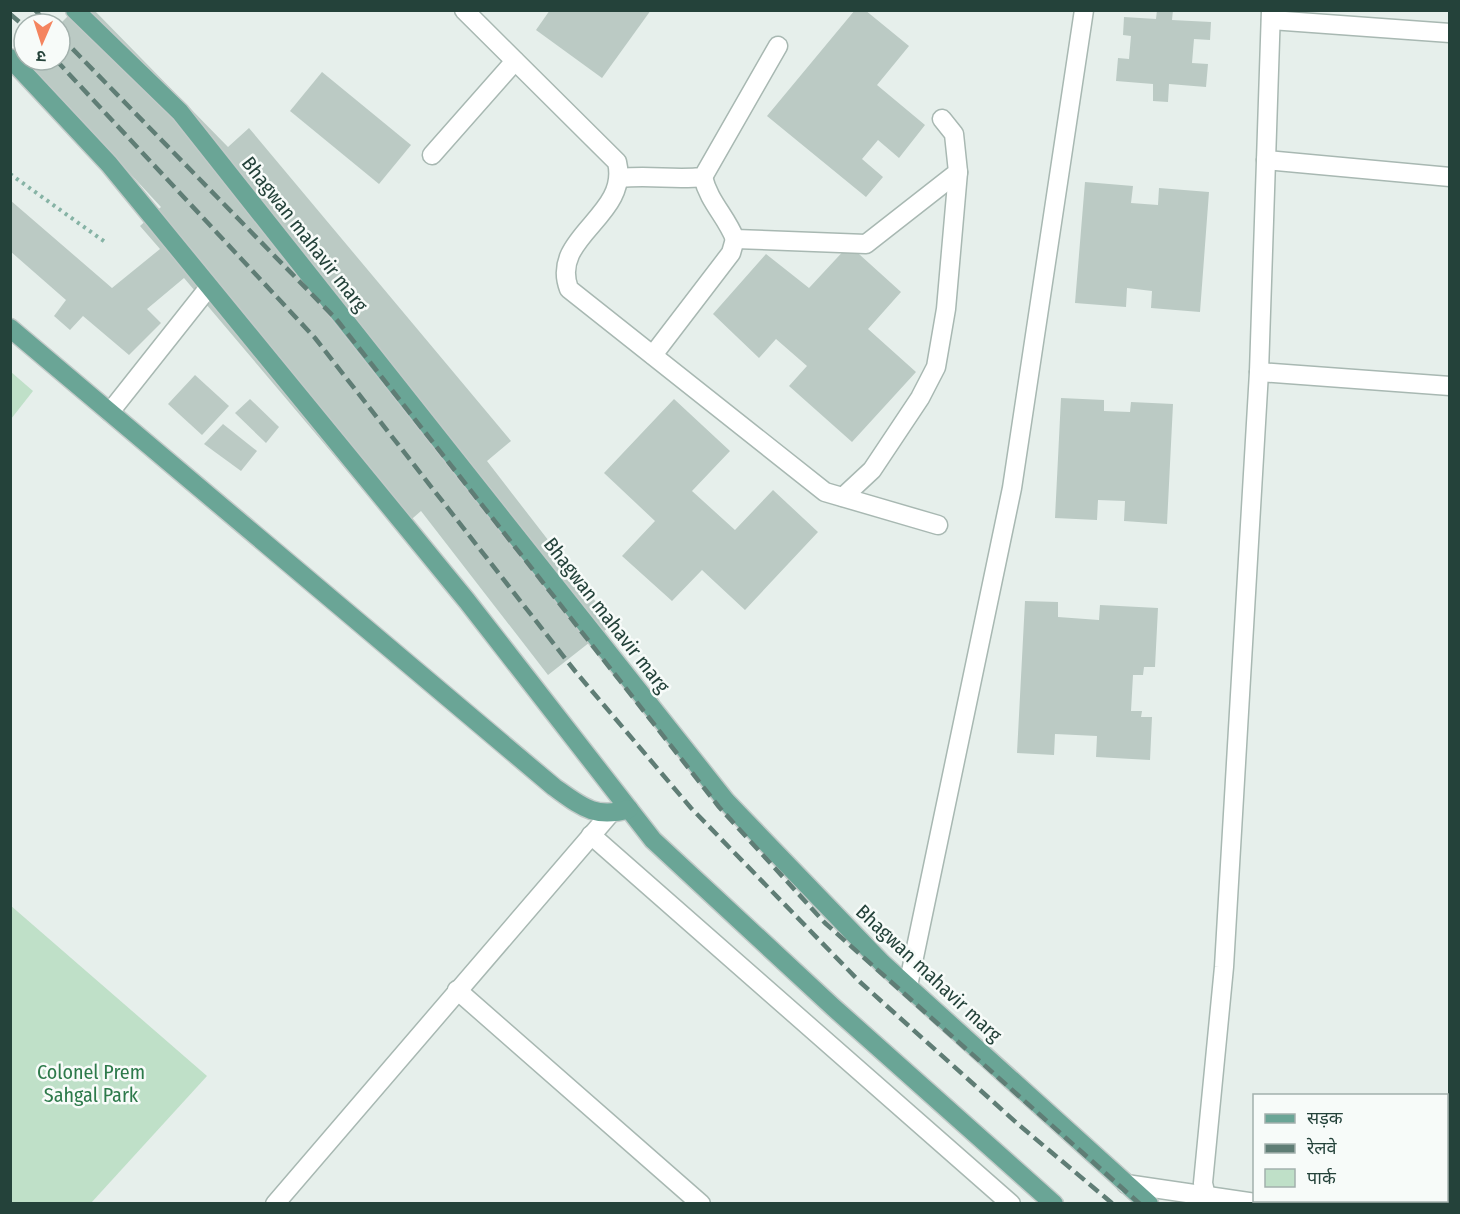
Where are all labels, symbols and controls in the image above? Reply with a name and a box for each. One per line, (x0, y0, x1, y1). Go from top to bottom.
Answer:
north arrow (12, 12, 72, 72)
text: उ (35, 47, 46, 66)
street label: Bhagwan mahavir marg (237, 152, 373, 317)
street label: Bhagwan mahavir marg (539, 533, 675, 698)
street label: Bhagwan mahavir marg (851, 899, 1007, 1047)
park label: Colonel Prem Sahgal Park (37, 1060, 145, 1107)
legend (1253, 1094, 1448, 1202)
text: सड़क (1307, 1107, 1344, 1129)
text: रेलवे (1306, 1137, 1338, 1159)
text: पार्क (1307, 1167, 1337, 1189)

